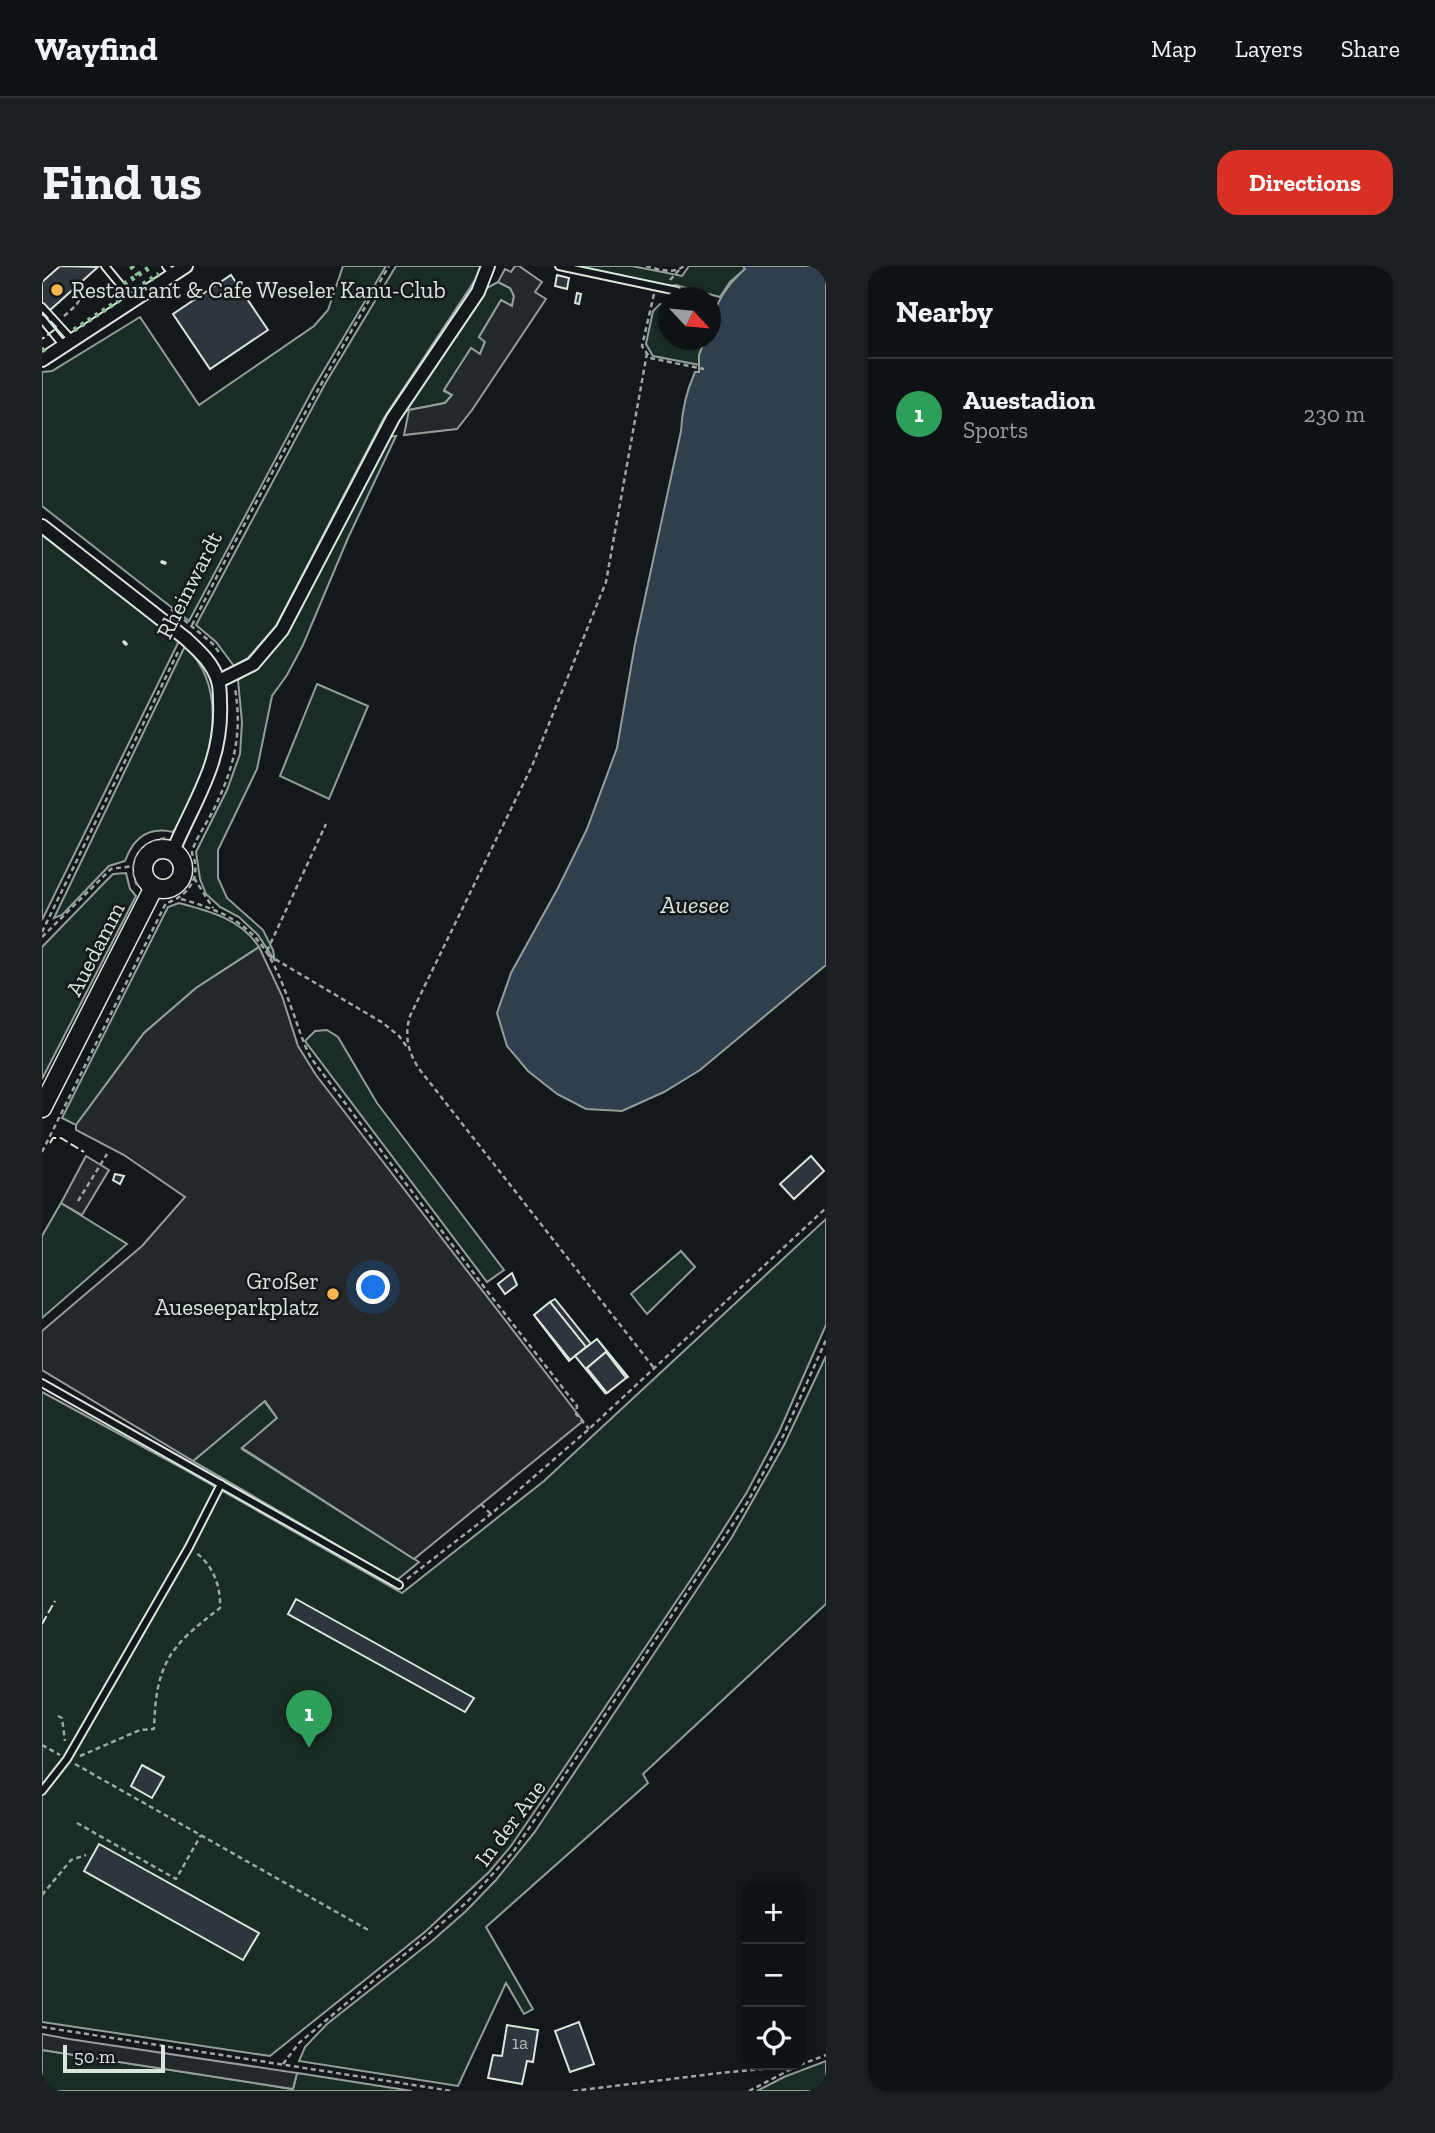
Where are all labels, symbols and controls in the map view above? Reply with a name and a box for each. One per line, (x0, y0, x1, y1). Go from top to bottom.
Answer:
text: Wayfind (35, 29, 158, 68)
text: Map (1151, 34, 1197, 63)
text: Layers (1235, 34, 1303, 63)
text: Share (1341, 34, 1400, 63)
button: Directions (1217, 150, 1393, 215)
text: Find us (42, 153, 202, 212)
place label: Restaurant & Cafe Weseler Kanu-Club (71, 276, 446, 304)
marker: Restaurant & Cafe Weseler Kanu-Club (49, 282, 65, 298)
north arrow (658, 287, 721, 350)
text: Nearby (896, 294, 993, 330)
text: Auestadion (963, 384, 1095, 416)
text: 1 (914, 400, 924, 428)
text: 230 m (1304, 400, 1365, 428)
text: Sports (963, 416, 1028, 444)
street label: Rheinwardt (150, 526, 228, 643)
water label: Auesee (660, 890, 729, 919)
street label: Auedamm (59, 897, 131, 1001)
place label: Großer Aueseeparkplatz (155, 1267, 319, 1321)
your location (356, 1270, 390, 1304)
marker: Großer Aueseeparkplatz (325, 1286, 341, 1302)
pin: 1 (286, 1690, 332, 1748)
street label: In der Aue (468, 1774, 552, 1872)
map controls (742, 1881, 805, 2070)
button: + (742, 1881, 805, 1944)
button: − (742, 1944, 805, 2007)
button: locate (742, 2007, 805, 2070)
house number: 1a (512, 2031, 528, 2054)
scale bar (63, 2042, 164, 2074)
text: 50 m (74, 2045, 115, 2068)

